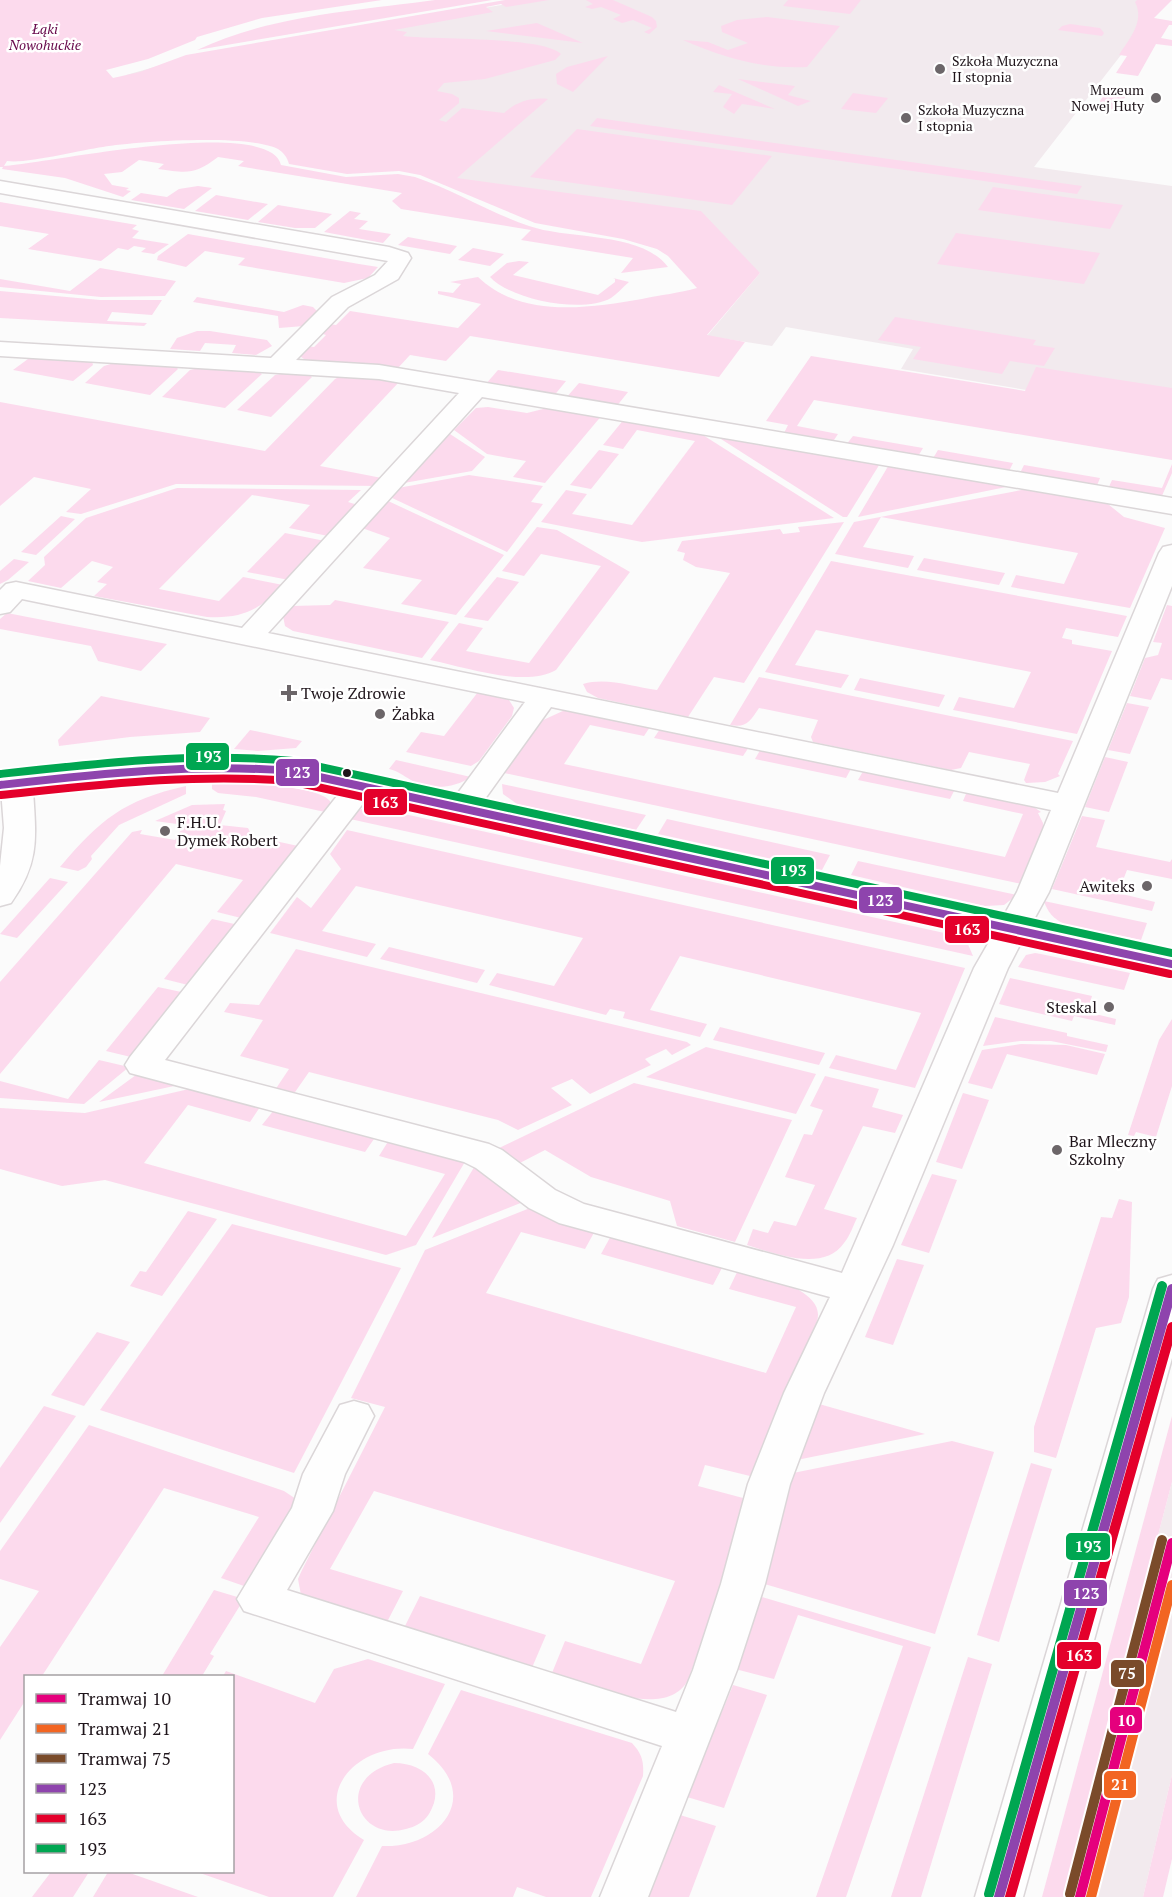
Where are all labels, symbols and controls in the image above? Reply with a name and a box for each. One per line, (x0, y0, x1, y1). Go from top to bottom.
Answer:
park label: Łąki Nowohuckie (8, 19, 82, 54)
place label: Szkoła Muzyczna II stopnia (952, 51, 1058, 86)
marker: Szkoła Muzyczna II stopnia (933, 62, 947, 76)
place label: Muzeum Nowej Huty (1071, 80, 1145, 115)
marker: Muzeum Nowej Huty (1149, 91, 1163, 105)
place label: Szkoła Muzyczna I stopnia (918, 100, 1024, 135)
marker: Szkoła Muzyczna I stopnia (899, 111, 913, 125)
place label: Twoje Zdrowie (301, 682, 406, 704)
marker: Twoje Zdrowie (282, 686, 296, 700)
place label: Żabka (392, 703, 435, 725)
marker: Żabka (373, 707, 387, 721)
line badge: 193 (185, 742, 230, 771)
text: 193 (194, 745, 222, 767)
line badge: 123 (275, 758, 320, 787)
text: 123 (283, 761, 311, 783)
unlabelled marker (341, 767, 353, 779)
line badge: 163 (363, 788, 408, 816)
text: 163 (371, 791, 399, 813)
place label: F.H.U. Dymek Robert (177, 811, 278, 851)
marker: F.H.U. Dymek Robert (158, 824, 172, 838)
line badge: 193 (770, 856, 815, 885)
text: 193 (779, 859, 807, 881)
place label: Awiteks (1079, 875, 1135, 897)
marker: Awiteks (1140, 879, 1154, 893)
line badge: 123 (858, 886, 903, 914)
text: 123 (866, 889, 894, 911)
line badge: 163 (944, 915, 990, 944)
text: 163 (953, 918, 981, 940)
place label: Steskal (1046, 996, 1097, 1018)
marker: Steskal (1102, 1000, 1116, 1014)
place label: Bar Mleczny Szkolny (1069, 1130, 1157, 1170)
marker: Bar Mleczny Szkolny (1050, 1143, 1064, 1157)
line badge: 193 (1065, 1532, 1111, 1561)
text: 193 (1074, 1535, 1102, 1557)
line badge: 123 (1063, 1579, 1108, 1607)
text: 123 (1072, 1582, 1100, 1604)
line badge: 163 (1056, 1641, 1102, 1670)
text: 163 (1065, 1644, 1093, 1666)
line badge: 75 (1110, 1659, 1145, 1688)
text: 75 (1118, 1662, 1136, 1684)
legend (24, 1675, 234, 1873)
text: Tramwaj 10 (78, 1686, 171, 1710)
line badge: 10 (1109, 1706, 1143, 1734)
text: 10 (1117, 1709, 1135, 1731)
text: Tramwaj 21 (78, 1716, 171, 1740)
text: Tramwaj 75 (78, 1746, 171, 1770)
line badge: 21 (1103, 1770, 1137, 1799)
text: 21 (1111, 1773, 1129, 1795)
text: 123 (78, 1776, 107, 1800)
text: 163 (78, 1806, 107, 1830)
text: 193 (78, 1836, 107, 1860)

